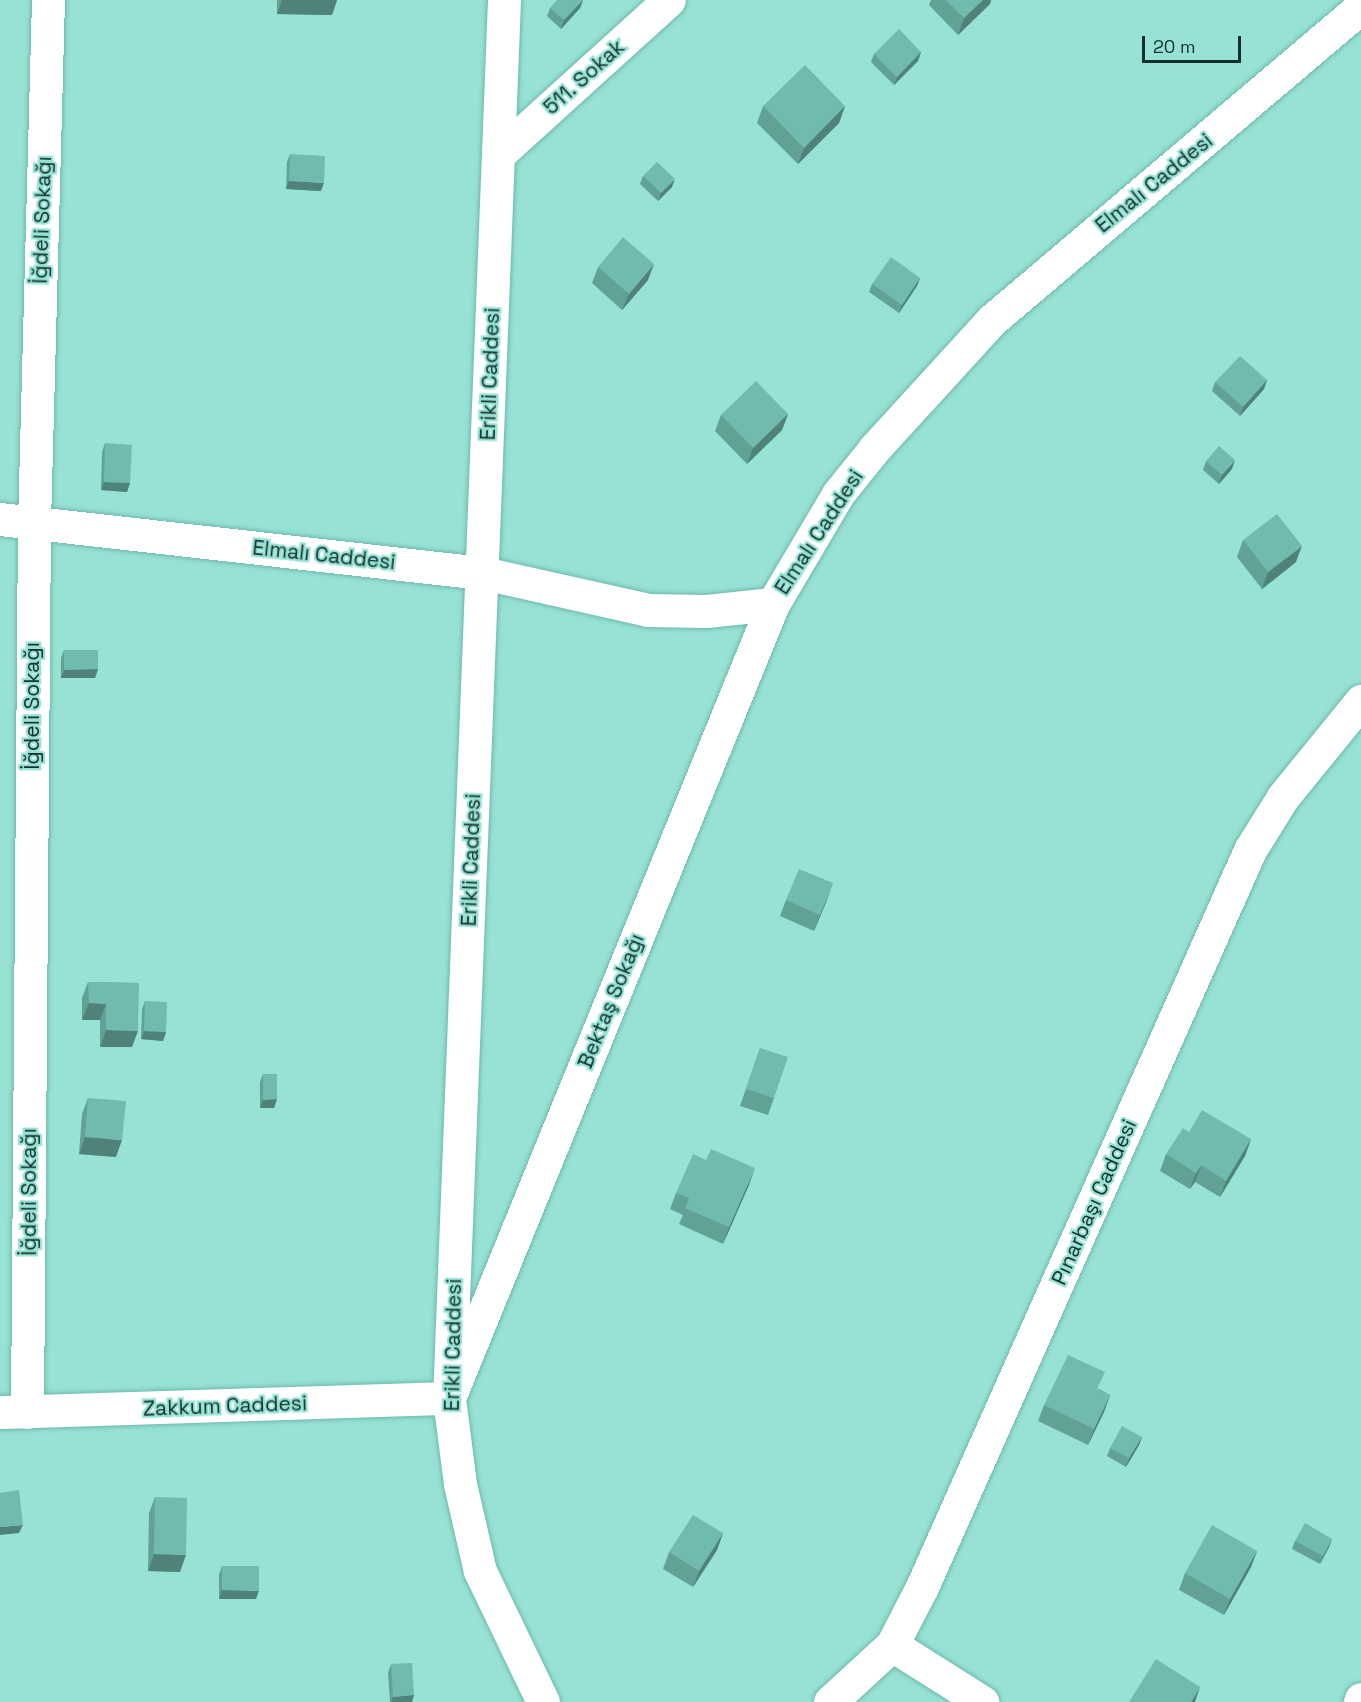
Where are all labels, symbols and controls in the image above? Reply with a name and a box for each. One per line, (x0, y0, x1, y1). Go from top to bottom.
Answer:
scale bar (1145, 24, 1244, 62)
street label: 511. Sokak (538, 34, 630, 120)
text: 20 m (1153, 35, 1196, 58)
street label: Elmalı Caddesi (1090, 128, 1218, 238)
street label: İğdeli Sokağı (27, 156, 57, 284)
street label: Erikli Caddesi (475, 307, 505, 441)
street label: Elmalı Caddesi (769, 465, 869, 599)
street label: Elmalı Caddesi (251, 535, 397, 575)
street label: İğdeli Sokağı (19, 642, 45, 770)
street label: Erikli Caddesi (456, 793, 486, 927)
street label: Bektaş Sokağı (573, 930, 649, 1072)
street label: Pınarbaşı Caddesi (1046, 1115, 1142, 1289)
street label: İğdeli Sokağı (16, 1128, 42, 1256)
street label: Erikli Caddesi (439, 1278, 467, 1412)
street label: Zakkum Caddesi (143, 1391, 307, 1421)

